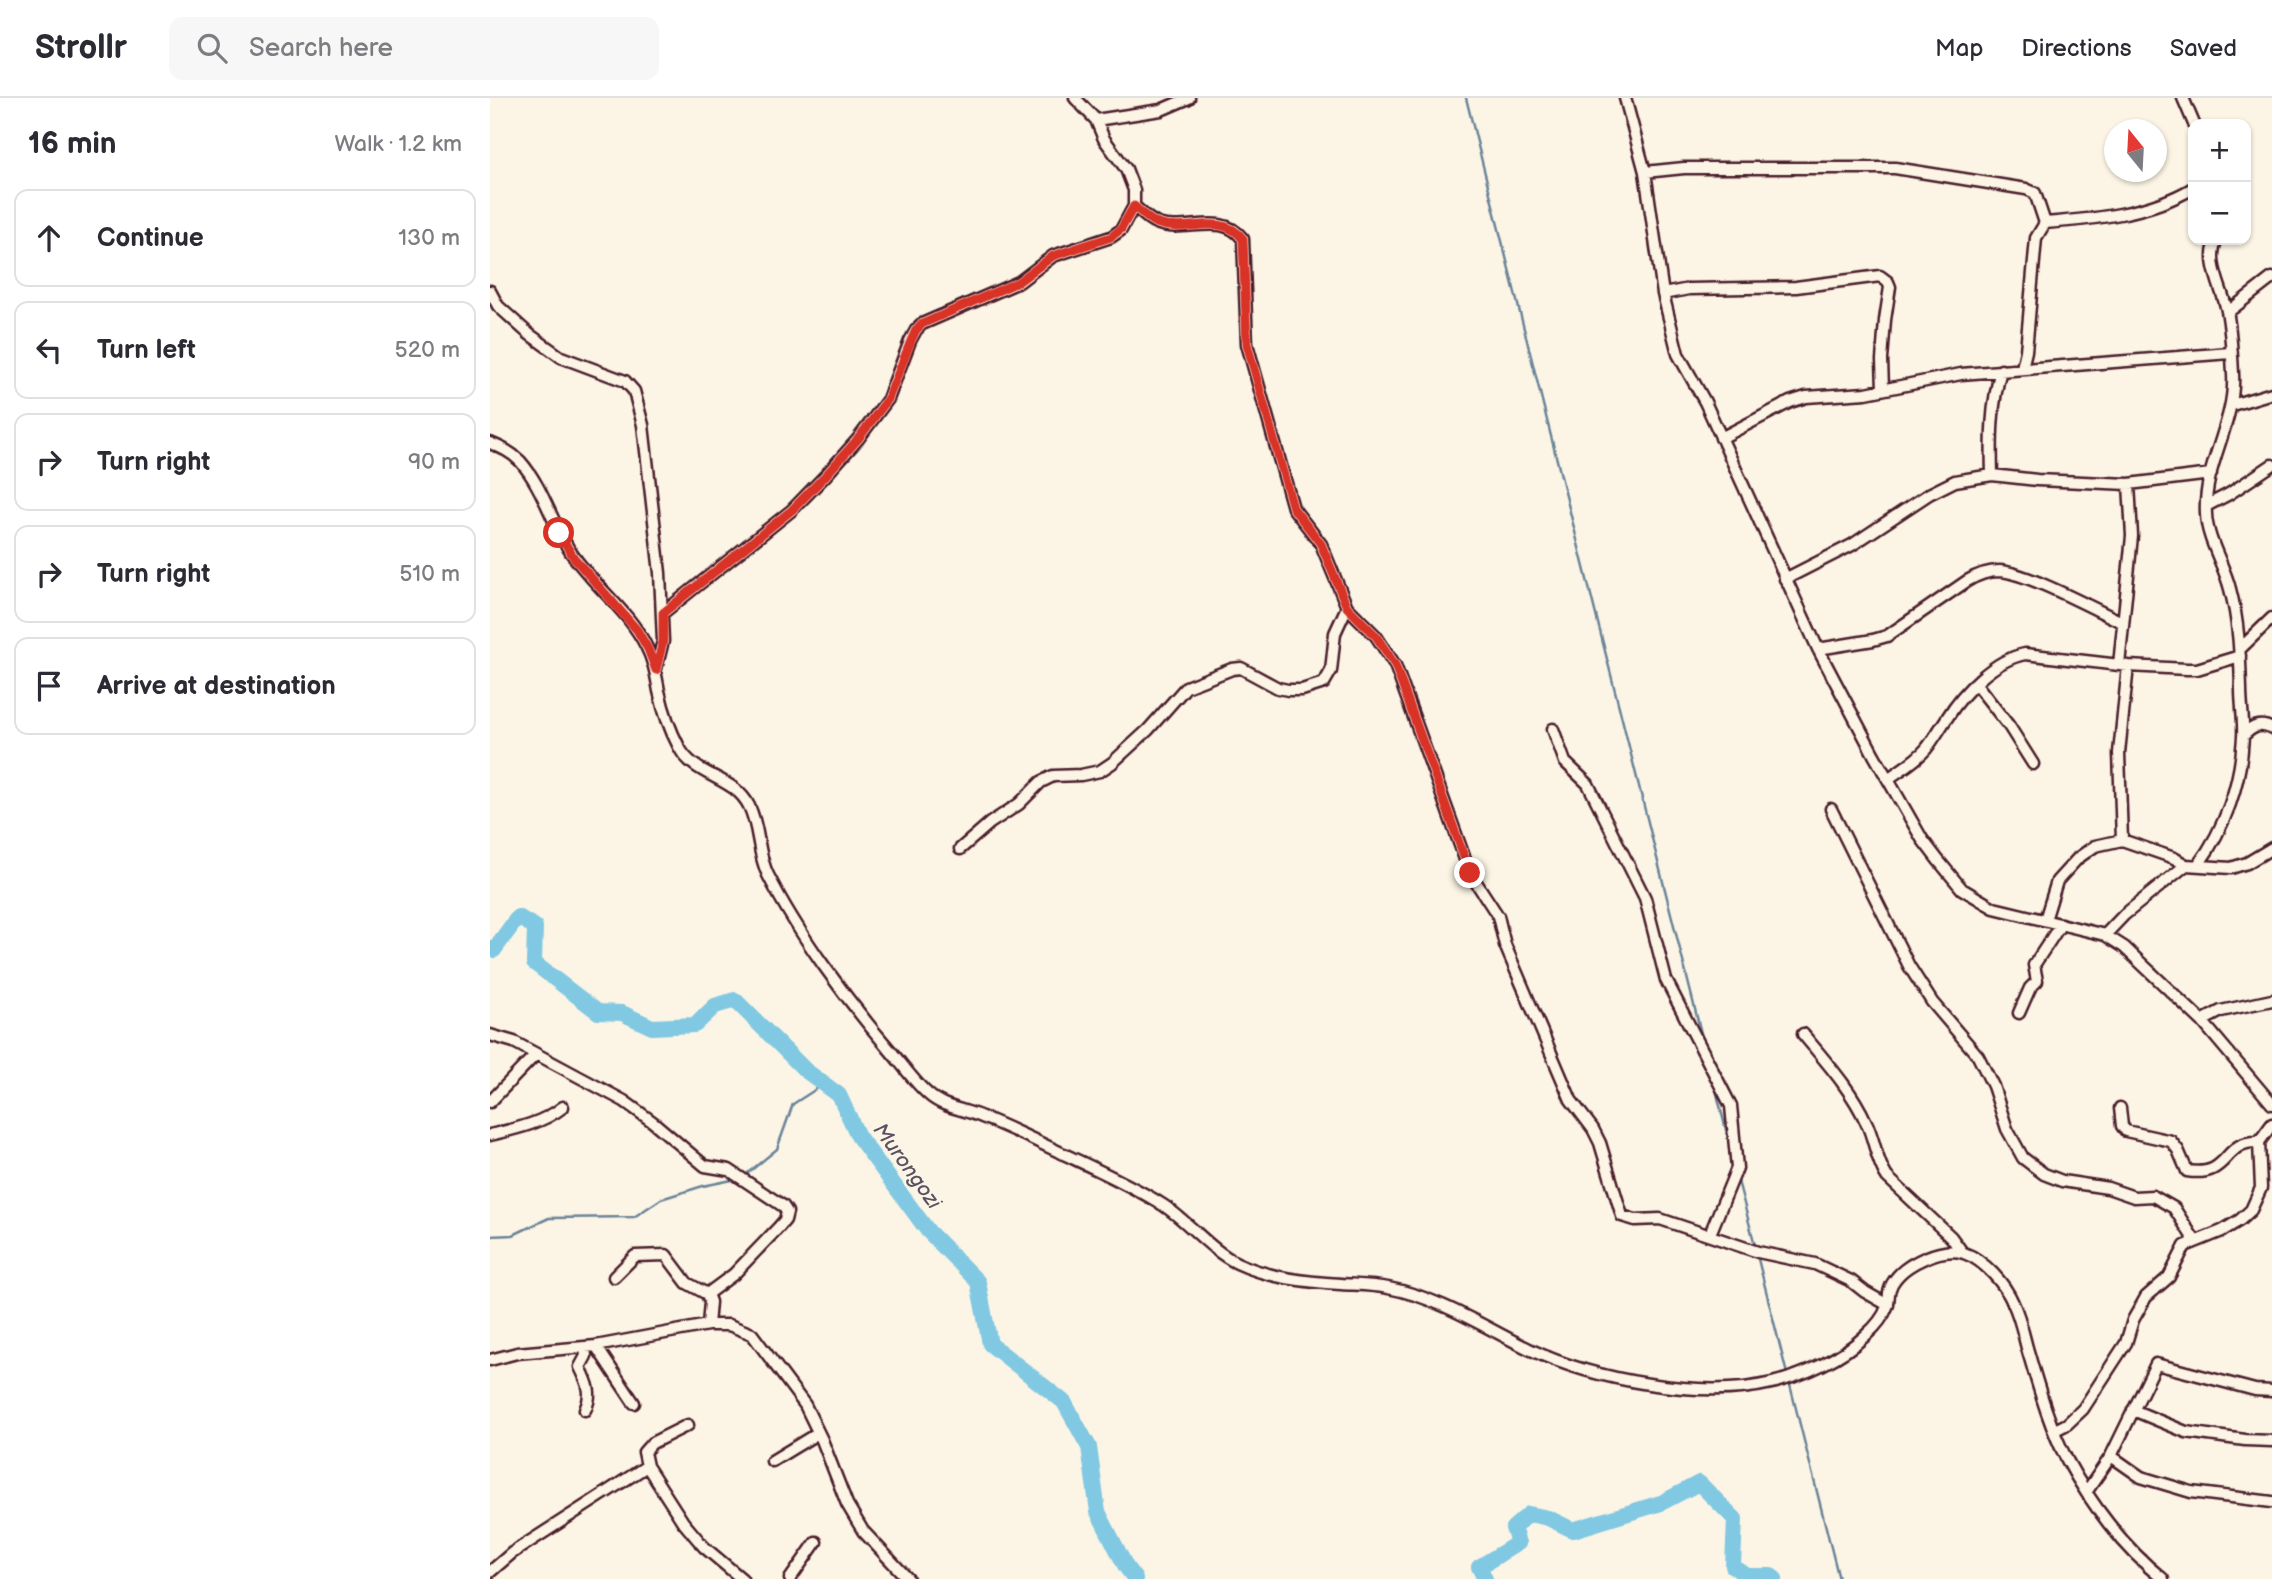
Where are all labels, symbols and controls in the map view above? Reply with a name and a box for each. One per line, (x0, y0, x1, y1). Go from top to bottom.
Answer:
search box (169, 17, 659, 80)
text: Strollr (35, 28, 127, 68)
icon: search (193, 29, 231, 67)
text: Search here (249, 33, 393, 64)
text: Map (1935, 34, 1983, 63)
text: Directions (2021, 34, 2132, 63)
text: Saved (2170, 34, 2237, 63)
north arrow (2104, 119, 2167, 182)
map controls (2188, 119, 2251, 245)
button: + (2188, 119, 2251, 182)
text: 16 min (28, 126, 117, 162)
text: Walk · 1.2 km (334, 130, 462, 158)
button: − (2188, 182, 2251, 245)
icon: ahead (30, 219, 68, 257)
text: Continue (97, 223, 204, 254)
text: 130 m (398, 224, 460, 252)
icon: left (30, 331, 68, 369)
text: Turn left (97, 335, 196, 366)
text: 520 m (394, 336, 460, 364)
icon: right (30, 443, 68, 481)
text: Turn right (97, 447, 210, 478)
text: 90 m (408, 448, 460, 476)
route start (543, 517, 574, 548)
icon: right (30, 555, 68, 593)
text: Turn right (97, 559, 210, 590)
text: 510 m (399, 560, 460, 588)
icon: arrive (30, 667, 68, 705)
text: Arrive at destination (97, 671, 336, 702)
route end (1454, 857, 1485, 888)
water label: Murongozi (868, 1118, 947, 1215)

